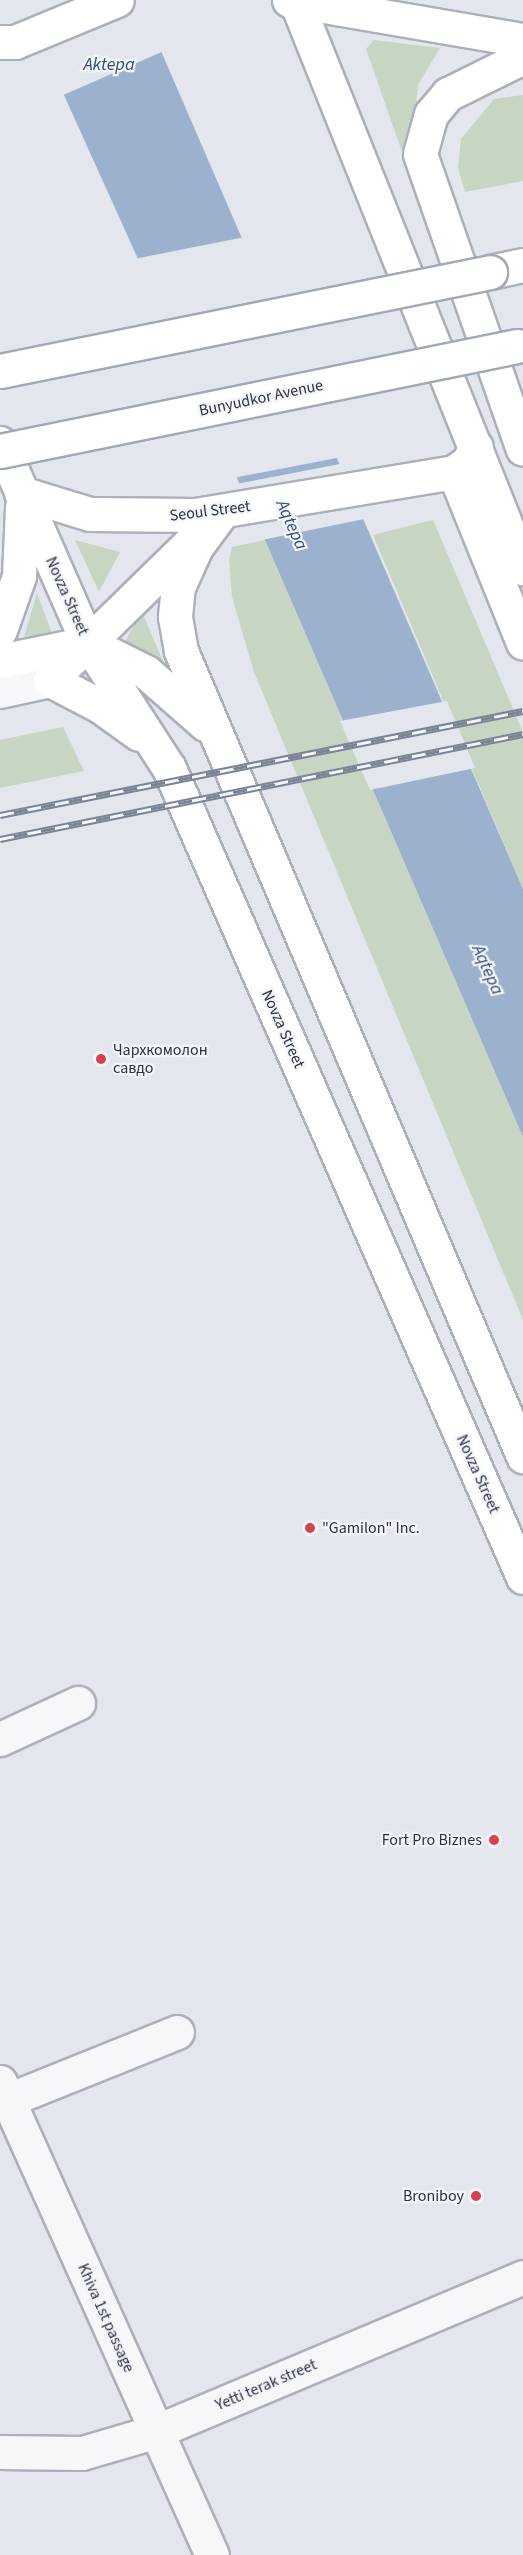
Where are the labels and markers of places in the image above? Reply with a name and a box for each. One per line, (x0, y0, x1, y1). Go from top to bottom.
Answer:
place label: Чархкомолон савдо (113, 1040, 208, 1078)
marker: Чархкомолон савдо (94, 1052, 108, 1066)
place label: "Gamilon" Inc. (322, 1518, 420, 1538)
marker: "Gamilon" Inc. (303, 1521, 317, 1535)
place label: Fort Pro Biznes (382, 1830, 482, 1850)
marker: Fort Pro Biznes (487, 1833, 501, 1847)
place label: Broniboy (403, 2186, 464, 2206)
marker: Broniboy (469, 2189, 483, 2203)

